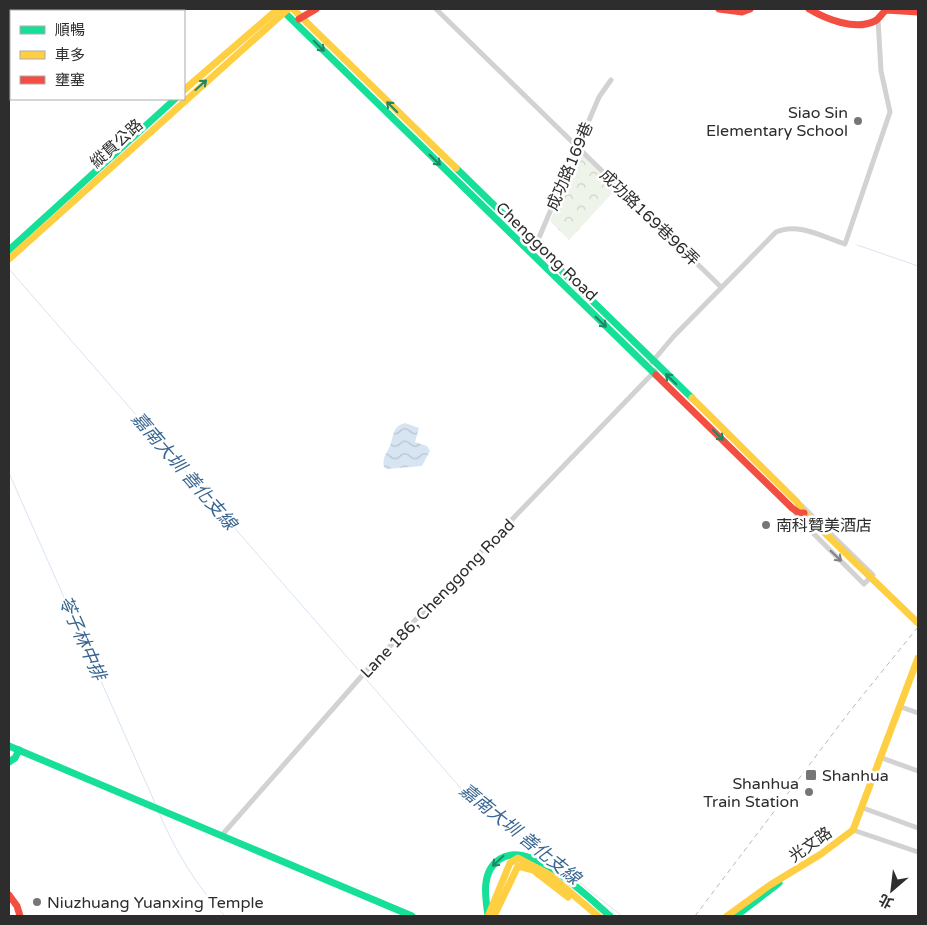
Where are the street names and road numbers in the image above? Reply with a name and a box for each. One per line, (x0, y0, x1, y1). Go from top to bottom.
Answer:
street label: 縱貫公路 (86, 115, 147, 173)
street label: 成功路169巷 (542, 119, 598, 214)
street label: 成功路169巷96弄 (596, 165, 703, 270)
street label: Chenggong Road (491, 198, 601, 305)
street label: Lane 186, Chenggong Road (356, 515, 519, 682)
street label: 光文路 (785, 823, 836, 867)

